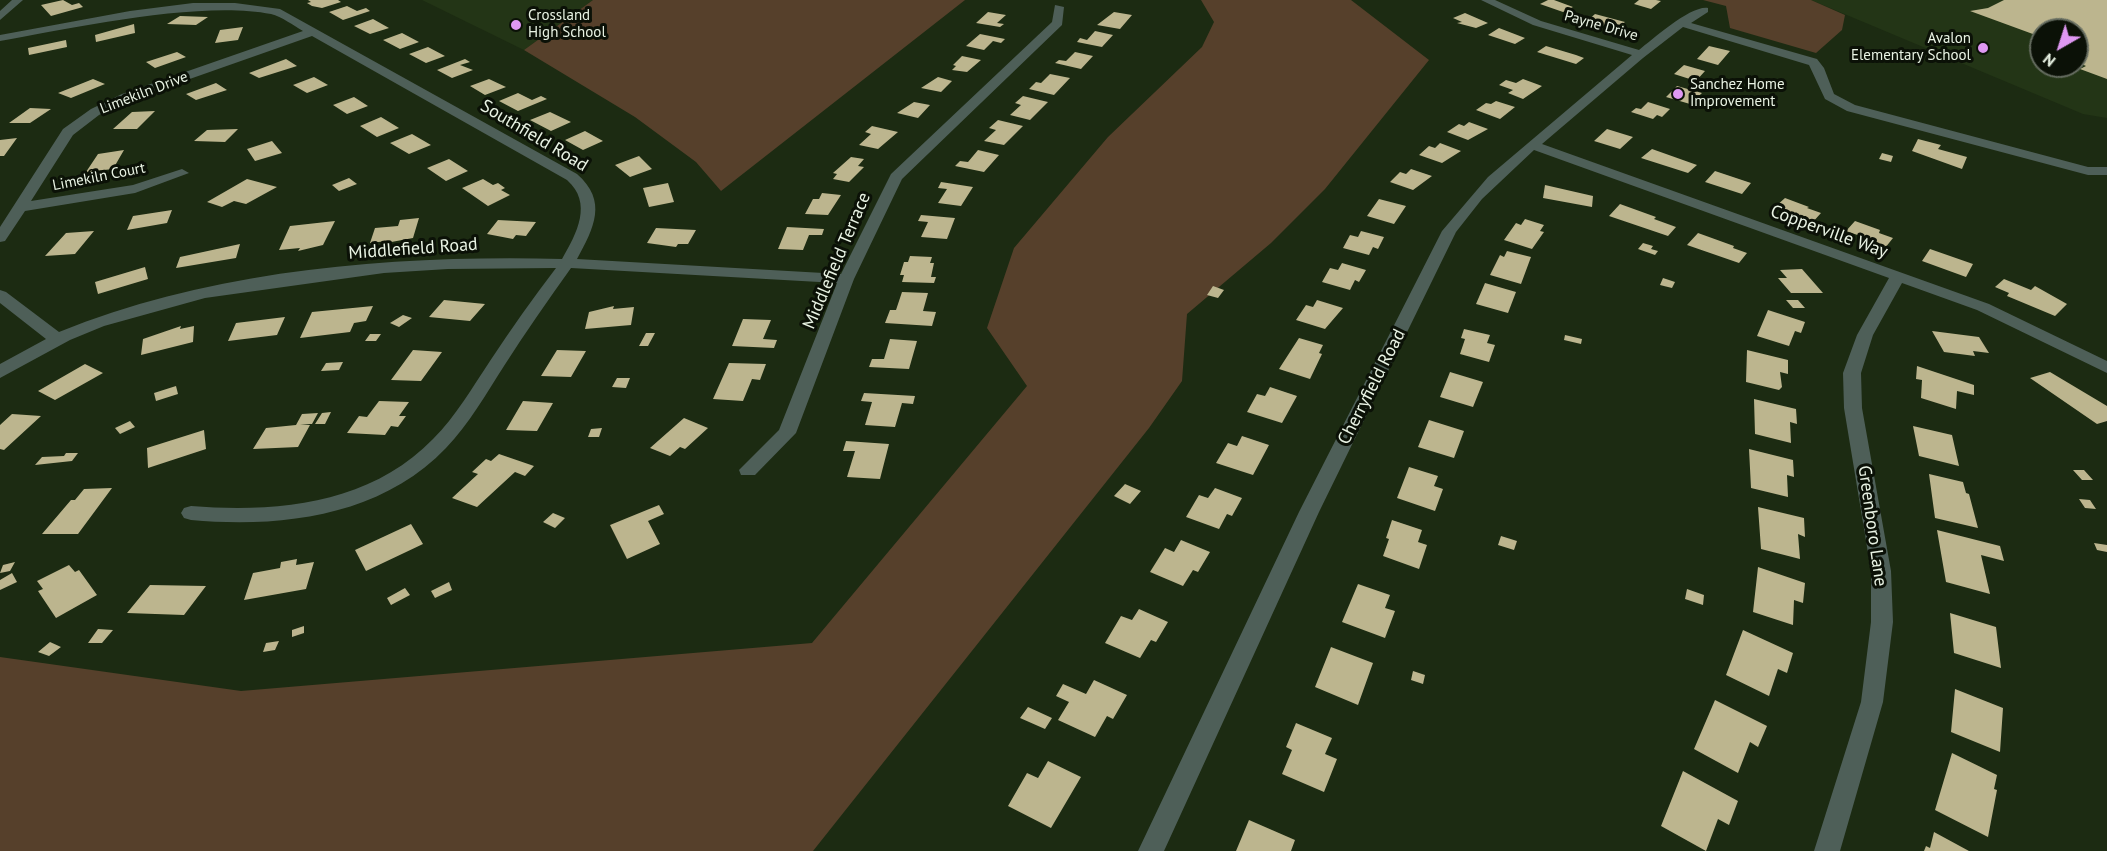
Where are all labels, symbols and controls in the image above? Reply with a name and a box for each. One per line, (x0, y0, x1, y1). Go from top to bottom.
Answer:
place label: Crossland High School (528, 7, 606, 42)
street label: Payne Drive (1562, 7, 1640, 45)
marker: Crossland High School (509, 18, 523, 32)
north arrow (2029, 18, 2089, 78)
place label: Avalon Elementary School (1851, 30, 1971, 65)
marker: Avalon Elementary School (1976, 41, 1990, 55)
text: N (2039, 49, 2059, 72)
street label: Limekiln Drive (97, 68, 191, 118)
place label: Sanchez Home Improvement (1690, 76, 1785, 111)
marker: Sanchez Home Improvement (1671, 87, 1685, 101)
street label: Southfield Road (476, 95, 592, 177)
street label: Limekiln Court (51, 159, 147, 195)
street label: Middlefield Terrace (798, 189, 876, 333)
street label: Copperville Way (1767, 201, 1891, 263)
street label: Middlefield Road (348, 234, 478, 264)
street label: Cherryfield Road (1334, 326, 1410, 448)
street label: Greenboro Lane (1853, 464, 1891, 588)

